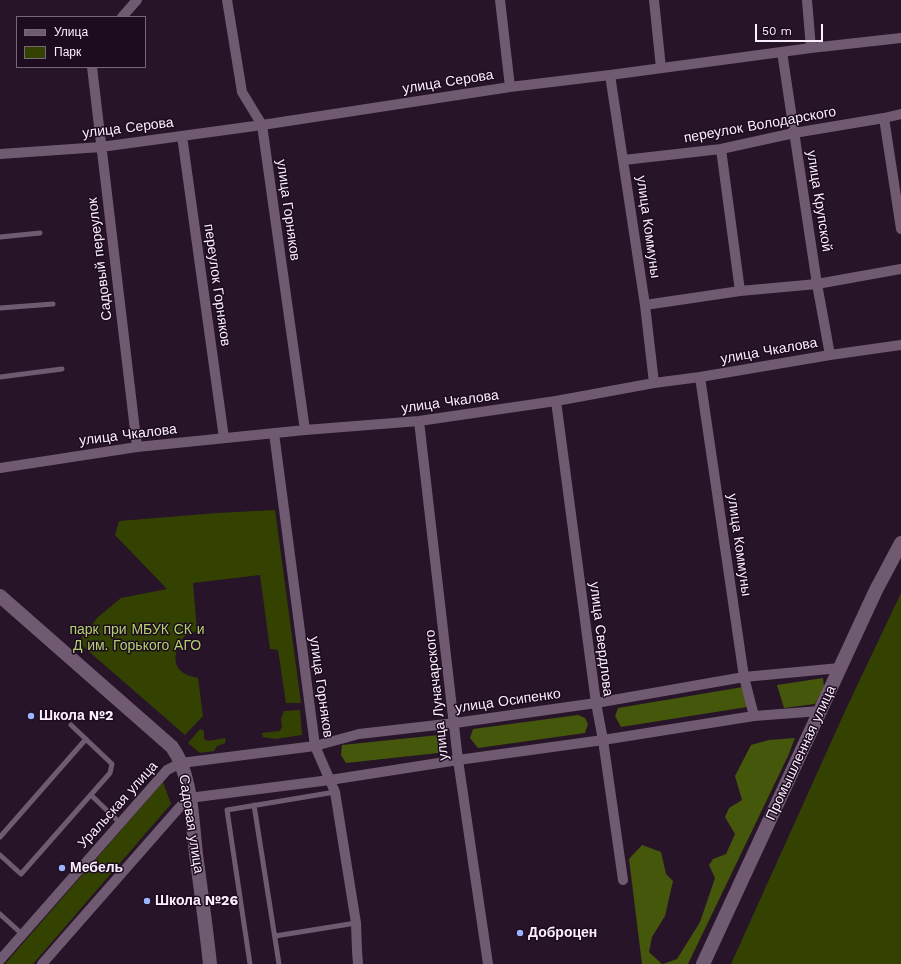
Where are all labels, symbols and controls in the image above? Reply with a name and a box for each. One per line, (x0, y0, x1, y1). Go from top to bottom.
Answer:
legend (16, 16, 146, 68)
scale bar (757, 16, 825, 42)
text: 50 m (762, 24, 792, 38)
text: Улица (54, 25, 88, 39)
text: Парк (54, 45, 81, 59)
street label: улица Серова (401, 67, 495, 97)
street label: переулок Володарского (682, 103, 838, 147)
street label: улица Серова (81, 114, 175, 142)
street label: улица Крупской (803, 149, 835, 253)
street label: улица Горняков (273, 158, 303, 262)
street label: улица Коммуны (632, 175, 664, 279)
street label: Садовый переулок (84, 197, 116, 321)
street label: переулок Горняков (200, 223, 234, 347)
street label: улица Чкалова (719, 334, 819, 368)
street label: улица Чкалова (400, 387, 500, 417)
street label: улица Чкалова (78, 421, 178, 449)
street label: улица Коммуны (723, 493, 755, 597)
street label: улица Свердлова (586, 581, 616, 697)
park label: парк при МБУК СК и Д им. Горького АГО (69, 622, 205, 654)
street label: улица Луначарского (422, 629, 452, 761)
street label: улица Горняков (306, 635, 336, 739)
street label: Промышленная улица (762, 683, 840, 823)
street label: улица Осипенко (454, 685, 562, 717)
place label: Школа №2 (39, 708, 113, 724)
marker: Школа №2 (26, 711, 36, 721)
street label: Уральская улица (75, 758, 161, 852)
street label: Садовая улица (175, 773, 207, 875)
place label: Мебель (70, 860, 123, 876)
marker: Мебель (57, 863, 67, 873)
place label: Школа №26 (155, 893, 238, 909)
marker: Школа №26 (142, 896, 152, 906)
place label: Доброцен (528, 925, 597, 941)
marker: Доброцен (515, 928, 525, 938)

